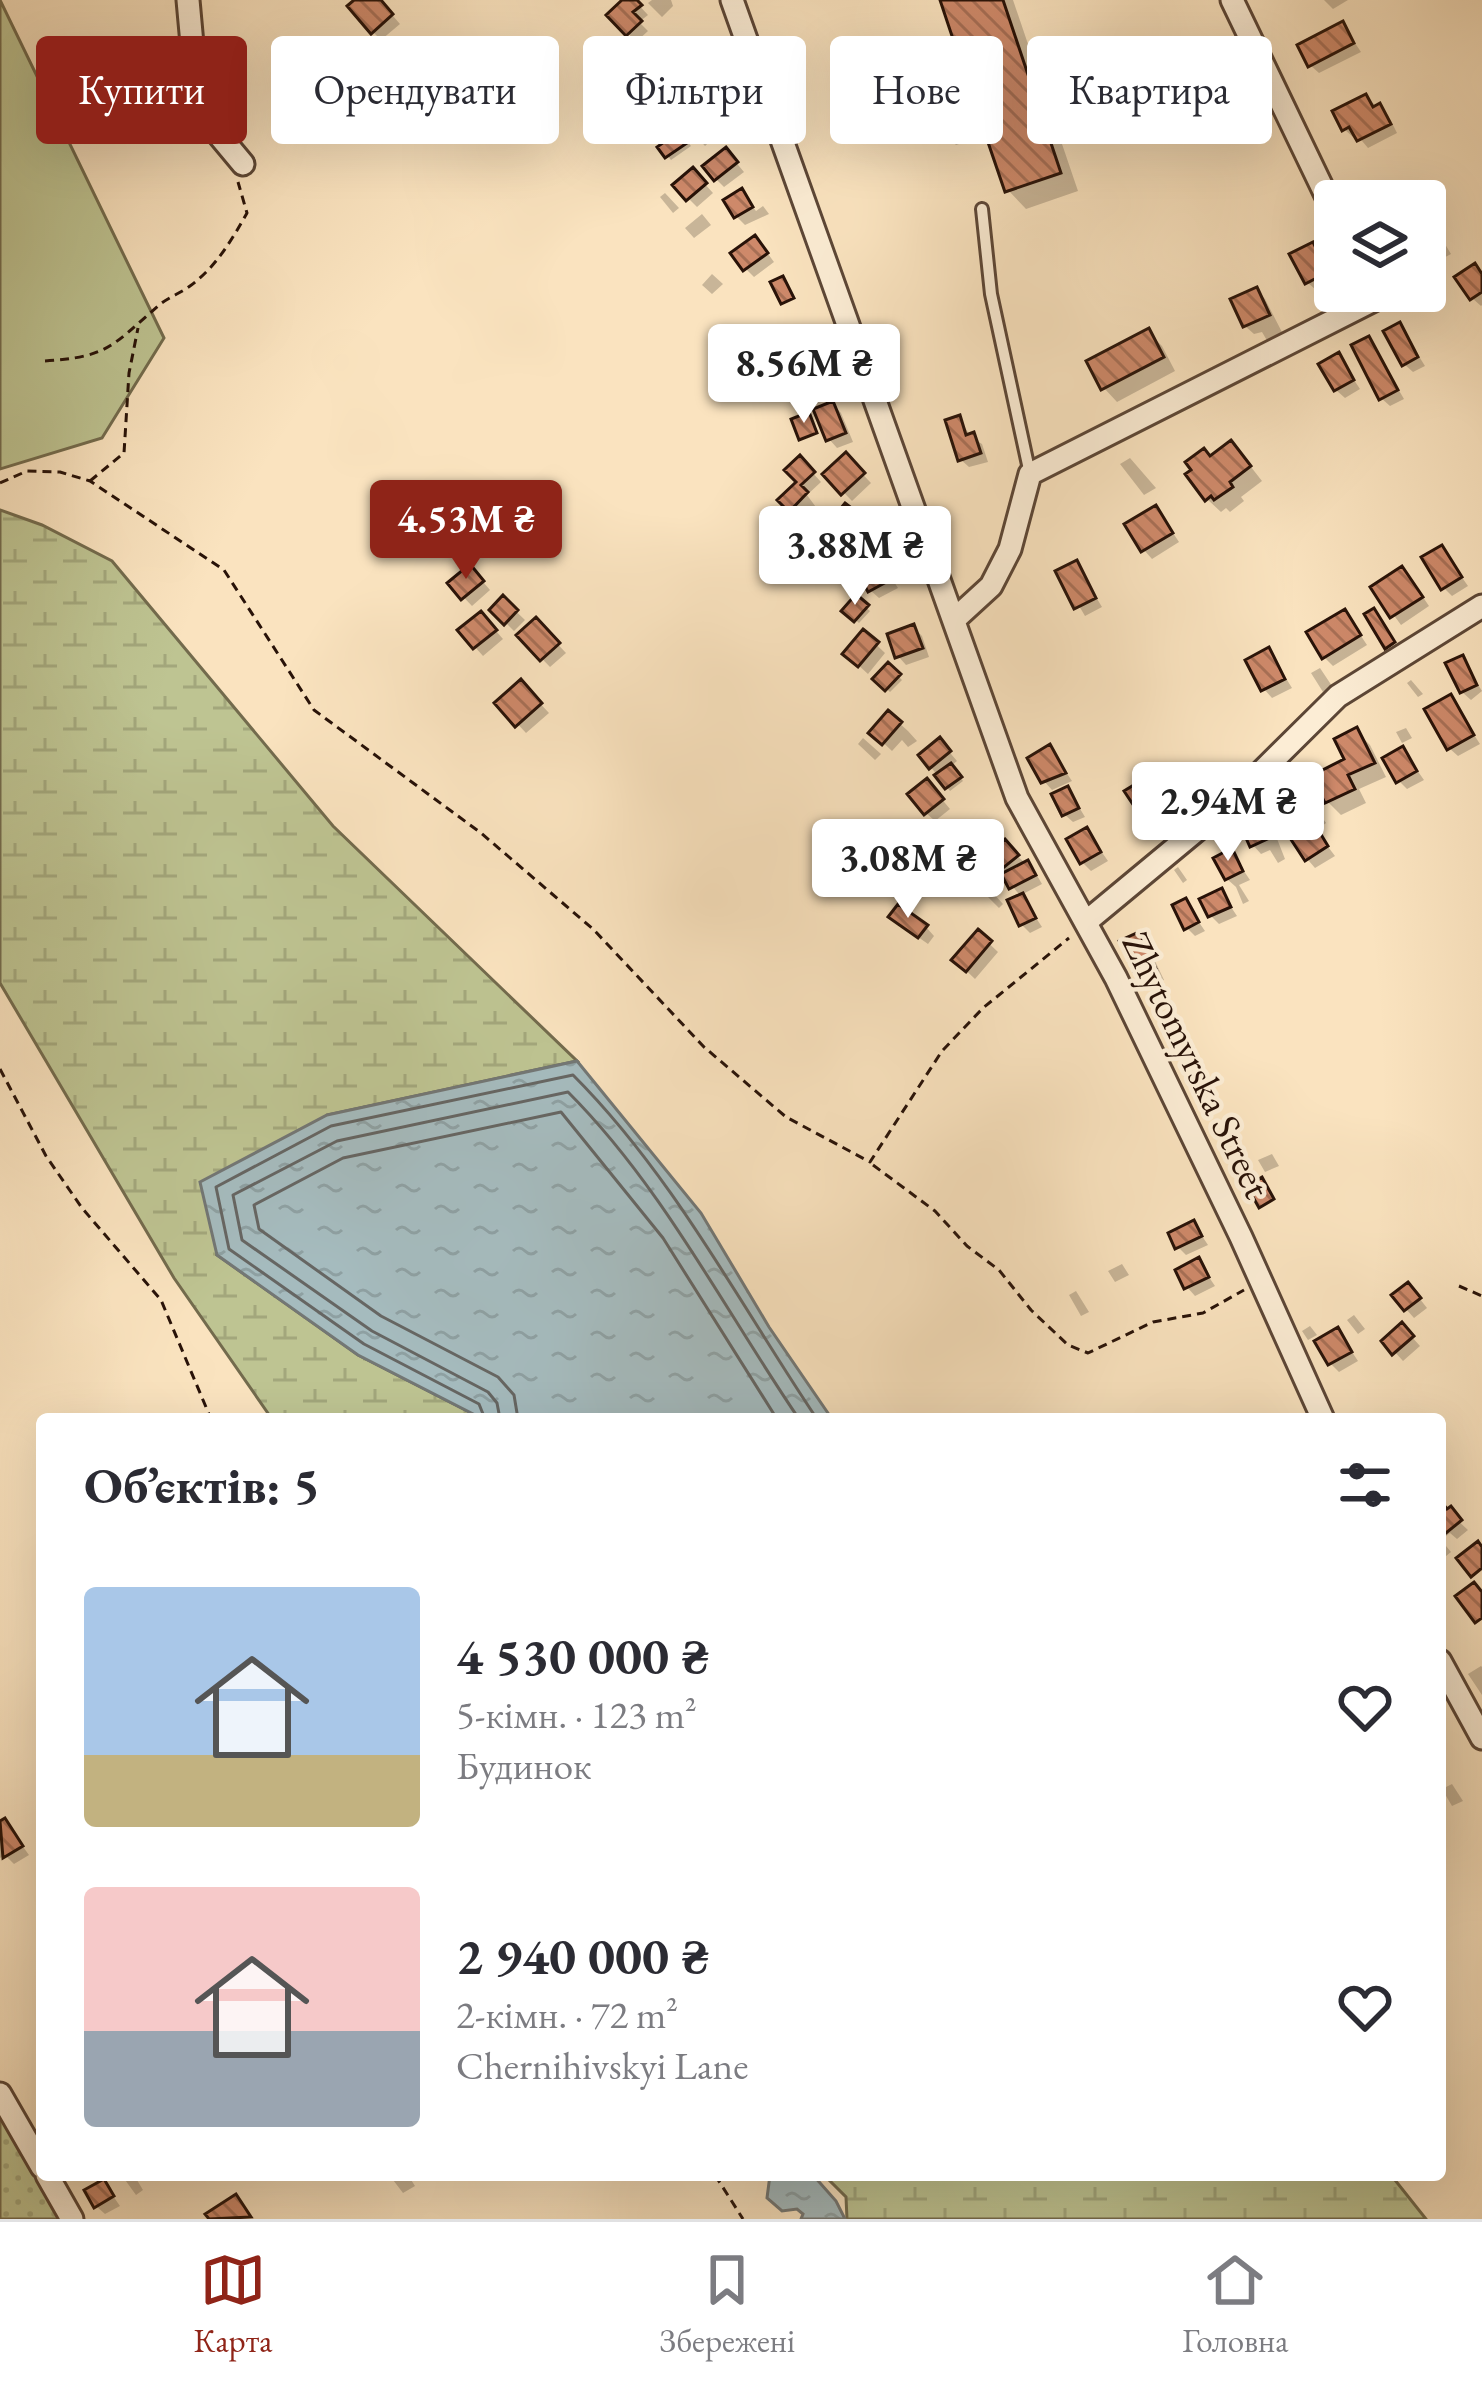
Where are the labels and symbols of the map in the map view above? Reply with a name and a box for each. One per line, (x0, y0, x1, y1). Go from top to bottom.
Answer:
pin: 8.56M ₴ (693, 324, 915, 426)
pin: 4.53M ₴ (355, 480, 577, 582)
pin: 3.88M ₴ (744, 506, 966, 608)
pin: 2.94M ₴ (1117, 762, 1339, 864)
pin: 3.08M ₴ (797, 819, 1019, 921)
street label: Zhytomyrska Street (1111, 924, 1283, 1206)

